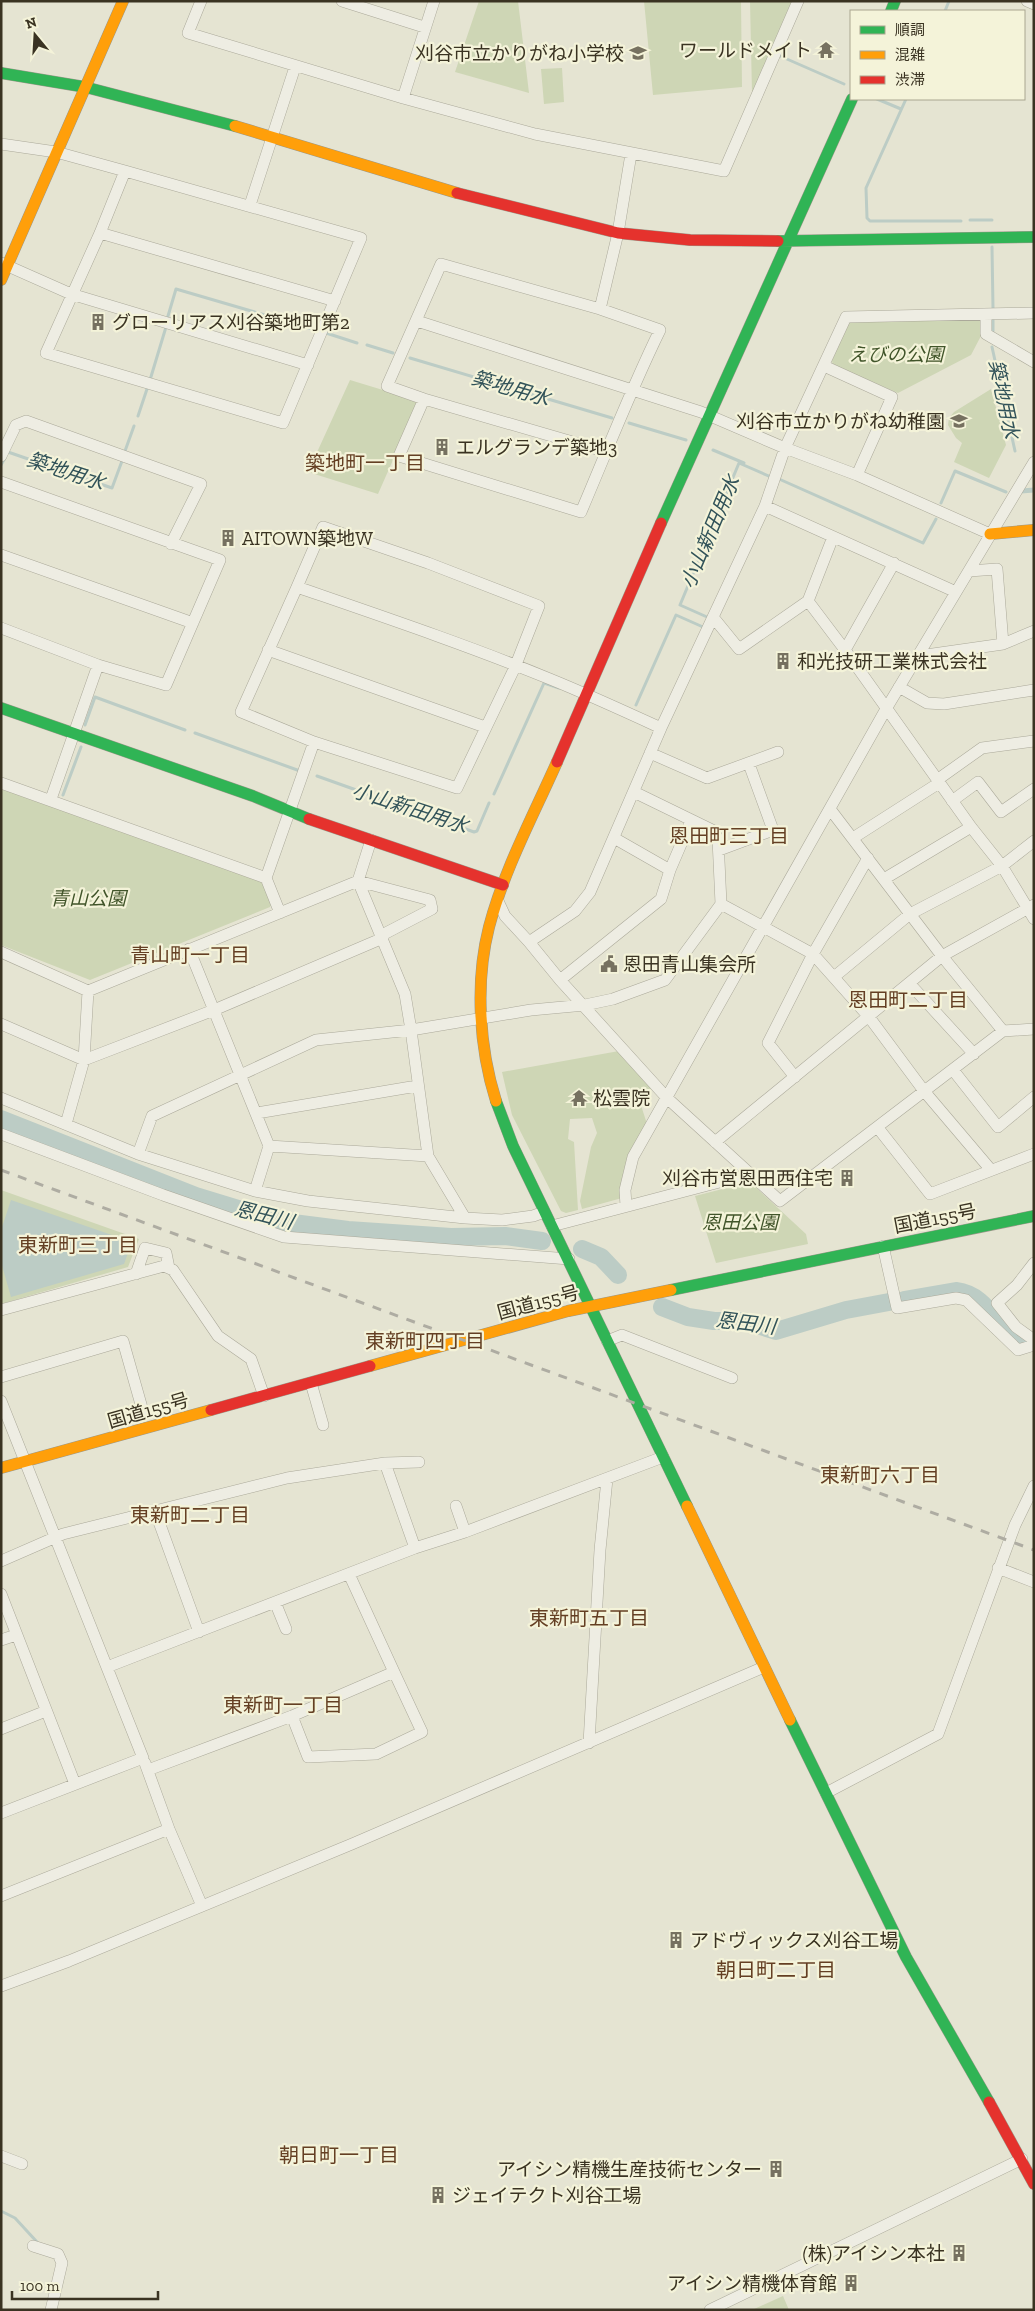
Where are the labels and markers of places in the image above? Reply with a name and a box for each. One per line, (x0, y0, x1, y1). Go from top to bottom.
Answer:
place label: ワールドメイト (679, 39, 812, 62)
temple icon: ワールドメイト (816, 40, 836, 60)
place label: 刈谷市立かりがね小学校 (415, 42, 624, 65)
school or university icon: 刈谷市立かりがね小学校 (628, 43, 648, 63)
place label: グローリアス刈谷築地町第2 (112, 311, 350, 334)
building icon: グローリアス刈谷築地町第2 (88, 312, 108, 332)
place label: 刈谷市立かりがね幼稚園 (736, 410, 945, 433)
school or university icon: 刈谷市立かりがね幼稚園 (949, 411, 969, 431)
place label: エルグランデ築地3 (456, 436, 617, 459)
building icon: エルグランデ築地3 (432, 437, 452, 457)
place label: AITOWN築地W (242, 527, 373, 550)
building icon: AITOWN築地W (218, 528, 238, 548)
place label: 和光技研工業株式会社 (797, 650, 987, 673)
building icon: 和光技研工業株式会社 (773, 651, 793, 671)
place label: 恩田青山集会所 (623, 953, 756, 976)
public building icon: 恩田青山集会所 (599, 954, 619, 974)
place label: 松雲院 (593, 1087, 650, 1110)
temple icon: 松雲院 (569, 1088, 589, 1108)
place label: 刈谷市営恩田西住宅 (662, 1167, 833, 1190)
building icon: 刈谷市営恩田西住宅 (837, 1168, 857, 1188)
place label: アドヴィックス刈谷工場 (690, 1929, 898, 1952)
building icon: アドヴィックス刈谷工場 (666, 1930, 686, 1950)
place label: アイシン精機生産技術センター (497, 2158, 762, 2181)
building icon: アイシン精機生産技術センター (766, 2159, 786, 2179)
place label: ジェイテクト刈谷工場 (452, 2184, 642, 2207)
building icon: ジェイテクト刈谷工場 (428, 2185, 448, 2205)
place label: (株)アイシン本社 (803, 2242, 945, 2265)
building icon: (株)アイシン本社 (949, 2243, 969, 2263)
place label: アイシン精機体育館 (667, 2272, 837, 2295)
building icon: アイシン精機体育館 (841, 2273, 861, 2293)

